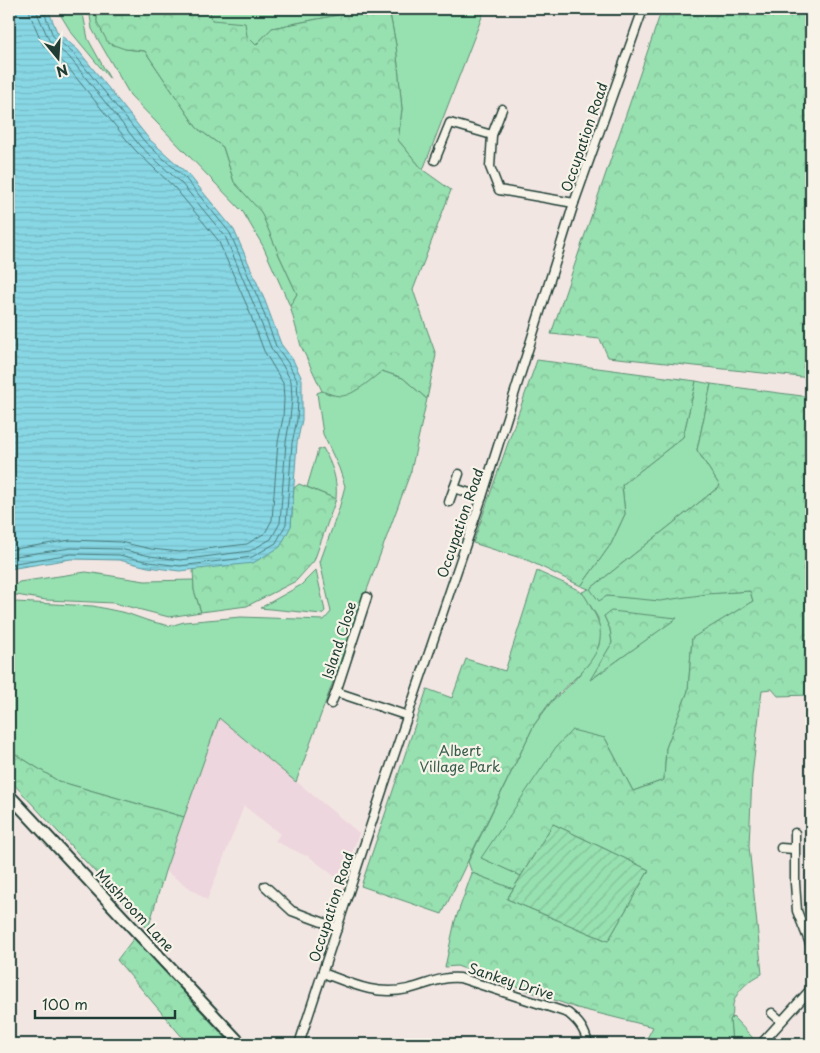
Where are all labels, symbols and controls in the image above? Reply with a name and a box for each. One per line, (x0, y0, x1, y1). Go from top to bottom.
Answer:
north arrow (32, 32, 82, 82)
text: N (54, 59, 71, 83)
street label: Occupation Road (555, 79, 613, 195)
street label: Occupation Road (431, 465, 489, 581)
street label: Island Close (317, 599, 361, 681)
park label: Albert Village Park (420, 740, 501, 777)
street label: Occupation Road (303, 849, 359, 965)
street label: Mushroom Lane (91, 864, 179, 956)
street label: Sankey Drive (465, 957, 557, 1005)
scale bar (35, 988, 175, 1020)
text: 100 m (42, 992, 88, 1015)

